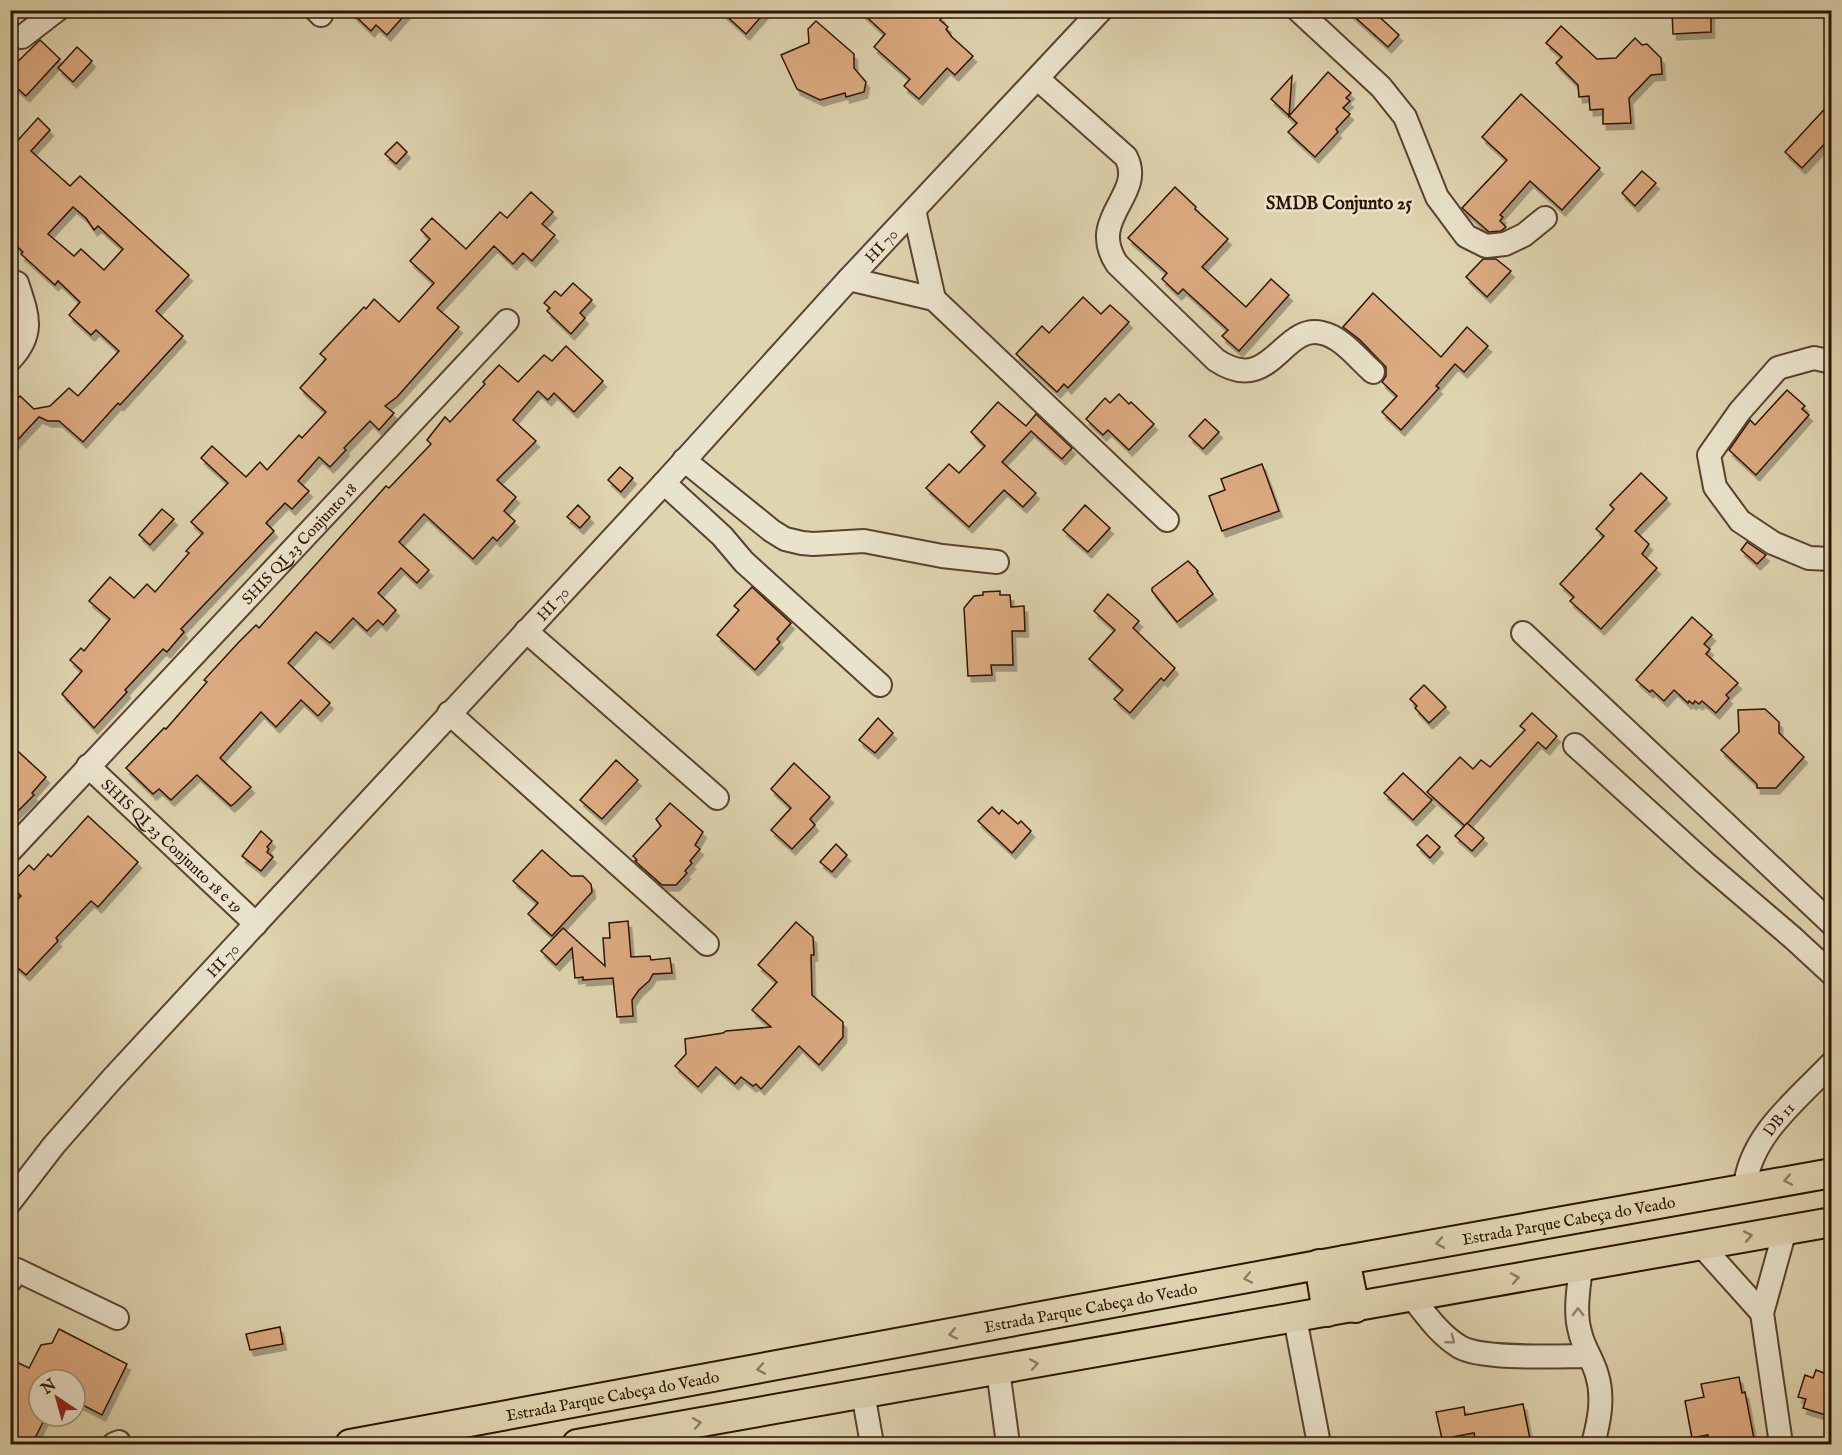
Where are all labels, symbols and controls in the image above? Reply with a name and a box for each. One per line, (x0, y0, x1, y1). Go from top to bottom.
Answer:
district label: SMDB Conjunto 25 (1266, 193, 1412, 216)
street label: HI 70 (861, 225, 903, 268)
street label: SHIS QI 23 Conjunto 18 (238, 479, 362, 610)
street label: HI 70 (533, 583, 575, 626)
street label: SHIS QI 23 Conjunto 18 e 19 (96, 776, 246, 918)
street label: HI 70 (203, 940, 244, 983)
street label: DB 11 (1760, 1099, 1800, 1141)
one-way arrow (1784, 1174, 1793, 1186)
street label: Estrada Parque Cabeça do Veado (1461, 1193, 1678, 1251)
one-way arrow (1744, 1231, 1753, 1243)
one-way arrow (1435, 1236, 1445, 1249)
one-way arrow (1243, 1271, 1253, 1284)
one-way arrow (1510, 1272, 1520, 1285)
street label: Estrada Parque Cabeça do Veado (983, 1279, 1199, 1339)
one-way arrow (1572, 1307, 1584, 1316)
one-way arrow (948, 1327, 958, 1340)
one-way arrow (1445, 1333, 1456, 1344)
one-way arrow (1028, 1358, 1038, 1371)
one-way arrow (757, 1362, 767, 1375)
north arrow (27, 1368, 87, 1428)
street label: Estrada Parque Cabeça do Veado (505, 1368, 721, 1427)
text: N (37, 1375, 61, 1400)
one-way arrow (692, 1417, 701, 1429)

